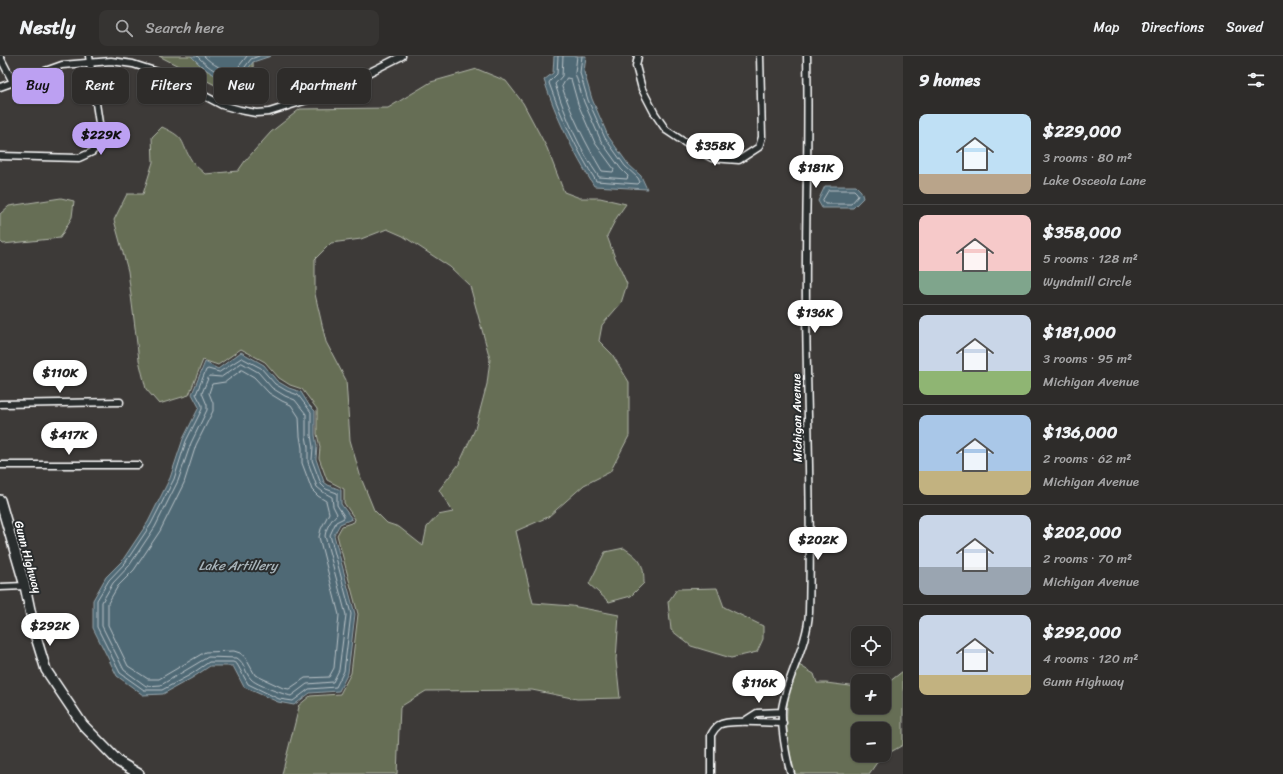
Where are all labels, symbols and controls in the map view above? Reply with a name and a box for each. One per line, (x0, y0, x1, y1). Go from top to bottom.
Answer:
search box (99, 10, 379, 46)
text: Nestly (20, 11, 75, 44)
text: Search here (145, 15, 224, 41)
text: Map (1093, 15, 1119, 40)
text: Directions (1141, 15, 1204, 40)
text: Saved (1226, 15, 1263, 40)
icon: search (113, 17, 135, 39)
text: 9 homes (919, 65, 980, 95)
chip: Buy (12, 68, 64, 104)
chip: Rent (72, 68, 129, 104)
chip: Filters (137, 68, 206, 104)
chip: New (214, 68, 269, 104)
chip: Apartment (277, 68, 371, 104)
icon: filters (1245, 69, 1267, 91)
text: $229,000 (1043, 116, 1121, 146)
pin: $229K (73, 122, 129, 156)
text: $229K (81, 123, 121, 146)
icon: home (951, 130, 999, 178)
pin: $358K (687, 133, 743, 167)
text: $358K (695, 134, 735, 157)
text: 3 rooms · 80 m² (1043, 146, 1132, 169)
pin: $181K (788, 155, 844, 189)
text: $181K (798, 156, 834, 179)
text: Lake Osceola Lane (1043, 169, 1146, 192)
text: $358,000 (1043, 217, 1121, 247)
icon: home (951, 231, 999, 279)
text: 5 rooms · 128 m² (1043, 247, 1138, 270)
text: Wyndmill Circle (1043, 270, 1131, 293)
pin: $136K (787, 300, 843, 334)
text: $136K (797, 301, 833, 324)
text: $181,000 (1043, 317, 1116, 347)
icon: home (951, 331, 999, 379)
text: 3 rooms · 95 m² (1043, 347, 1132, 370)
pin: $110K (32, 360, 88, 394)
text: $110K (42, 361, 78, 384)
text: Michigan Avenue (1043, 370, 1139, 393)
street label: Michigan Avenue (785, 373, 809, 463)
text: $136,000 (1043, 417, 1118, 447)
pin: $417K (41, 422, 97, 456)
text: $417K (50, 423, 88, 446)
icon: home (951, 431, 999, 479)
text: 2 rooms · 62 m² (1043, 447, 1131, 470)
text: Michigan Avenue (1043, 470, 1139, 493)
text: $202,000 (1043, 517, 1122, 547)
street label: Gunn Highway (8, 518, 48, 597)
pin: $202K (790, 527, 846, 561)
text: $202K (798, 528, 838, 551)
icon: home (951, 531, 999, 579)
text: 2 rooms · 70 m² (1043, 547, 1132, 570)
water label: Lake Artillery (199, 554, 279, 577)
text: Michigan Avenue (1043, 570, 1139, 593)
pin: $292K (22, 613, 78, 647)
text: $292K (30, 614, 70, 637)
text: $292,000 (1043, 617, 1121, 647)
map controls (851, 626, 891, 762)
button: locate (851, 626, 891, 666)
icon: home (951, 631, 999, 679)
text: 4 rooms · 120 m² (1043, 647, 1138, 670)
pin: $116K (731, 670, 787, 704)
text: Gunn Highway (1043, 670, 1124, 693)
text: $116K (741, 671, 777, 694)
button: + (851, 674, 891, 714)
button: − (851, 722, 891, 762)

